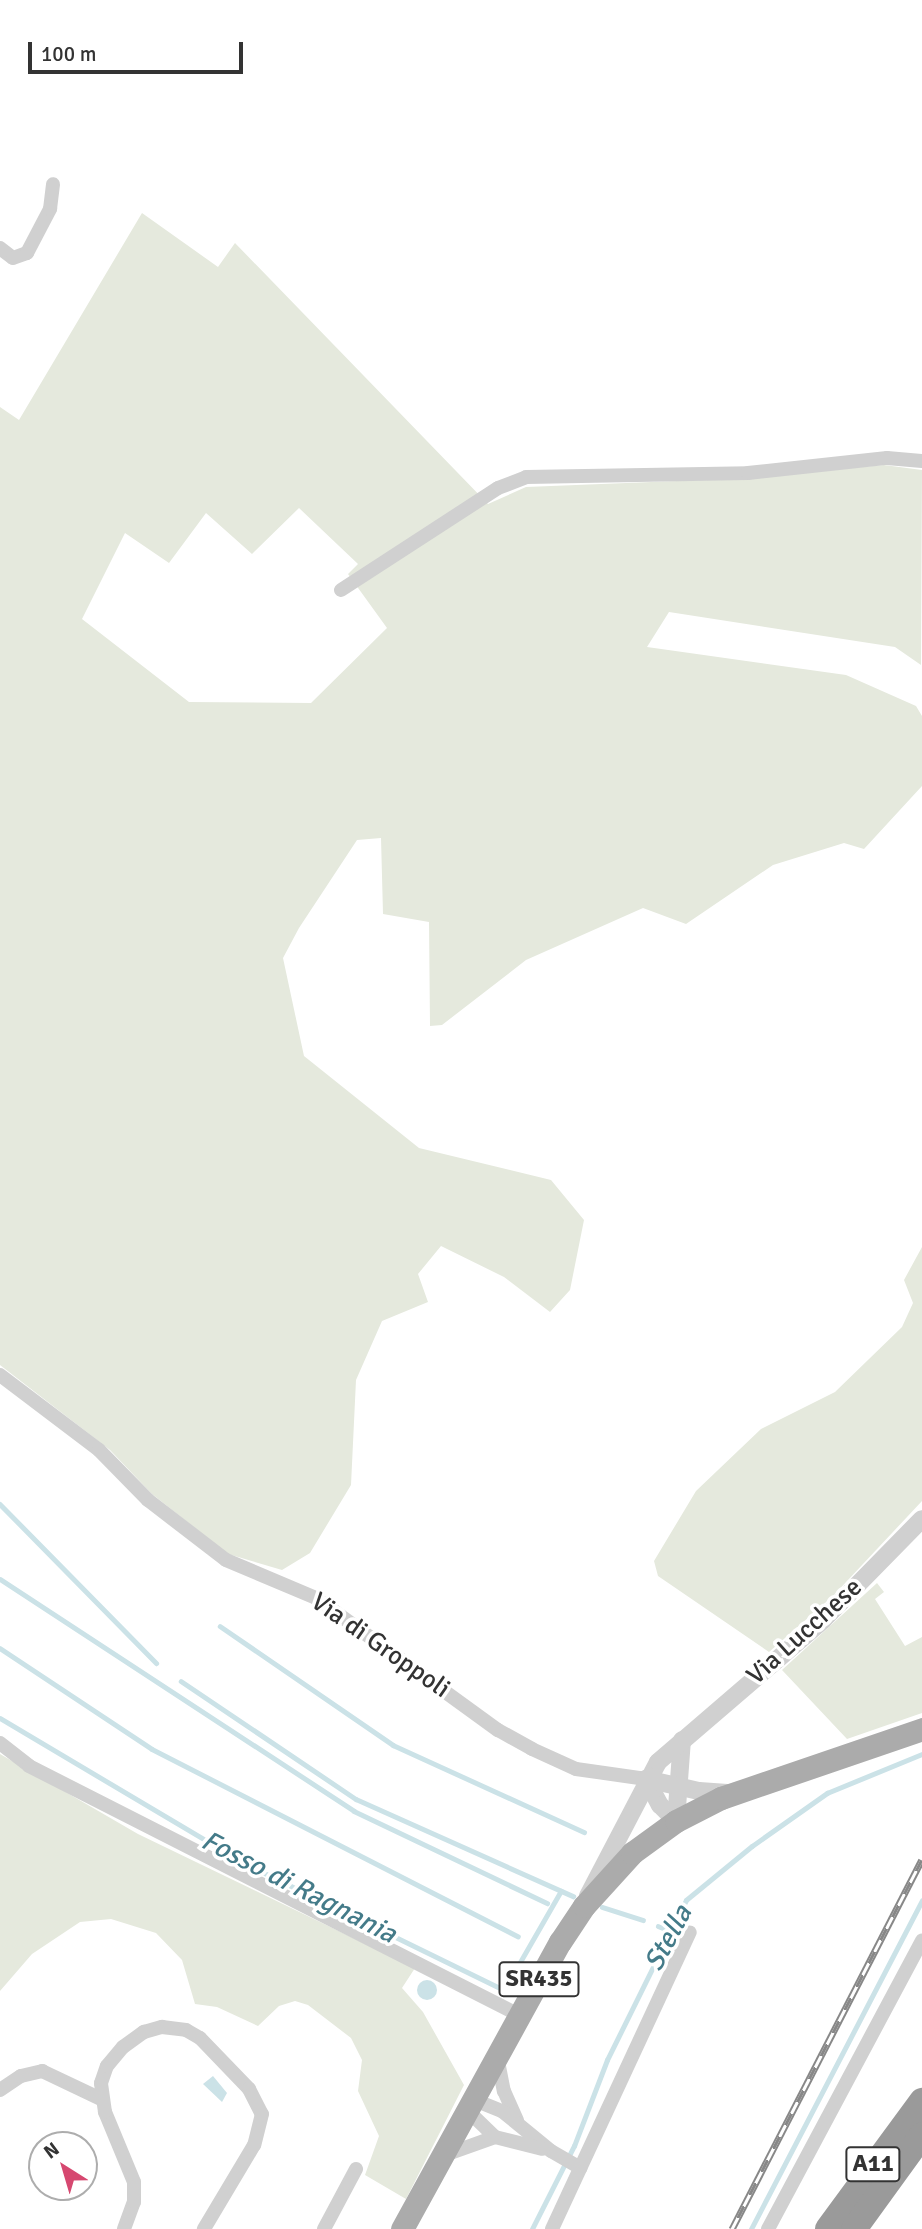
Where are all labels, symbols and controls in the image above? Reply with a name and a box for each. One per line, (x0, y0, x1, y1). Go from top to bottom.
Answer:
scale bar (32, 28, 247, 72)
text: 100 m (41, 41, 96, 67)
street label: Via Lucchese (741, 1572, 869, 1692)
street label: Via di Groppoli (305, 1587, 455, 1705)
water label: Fosso di Ragnania (196, 1823, 402, 1951)
water label: Stella (637, 1899, 699, 1977)
road number: SR435 (497, 1958, 581, 2000)
north arrow (28, 2131, 98, 2201)
text: N (39, 2137, 64, 2164)
road number: A11 (845, 2144, 901, 2185)

